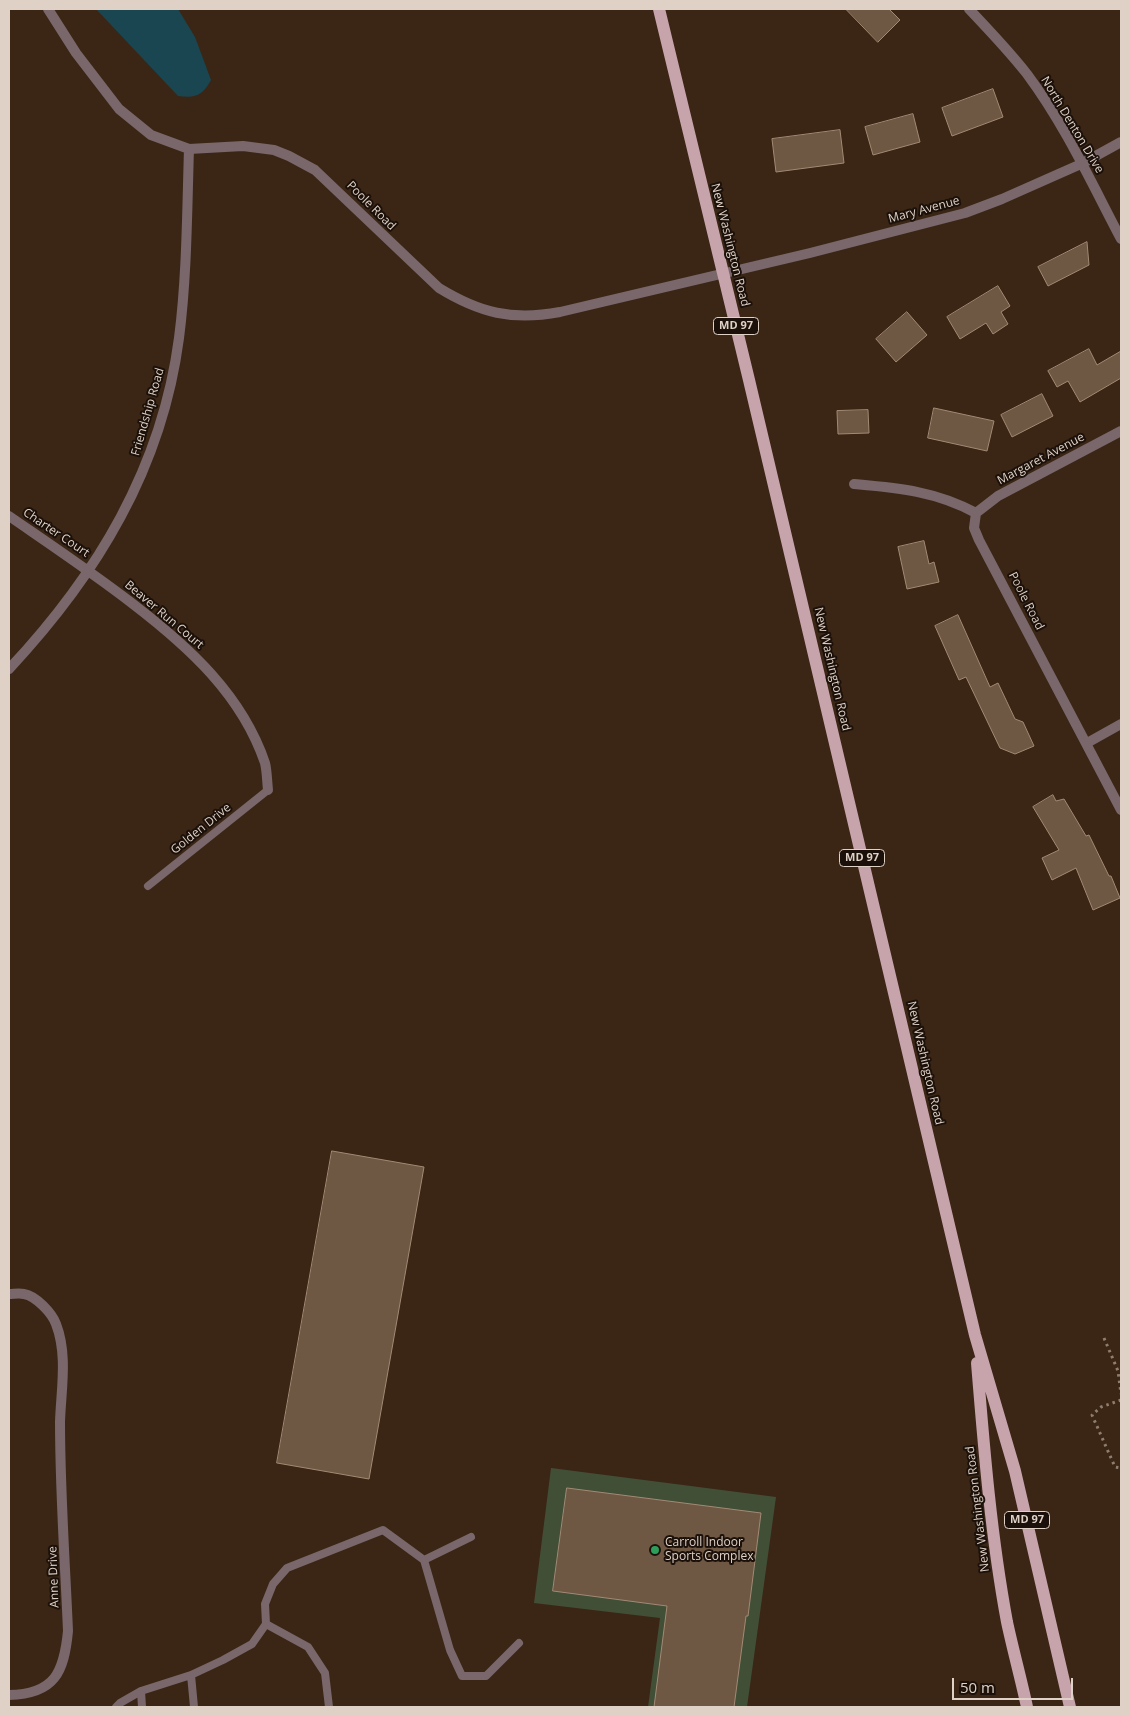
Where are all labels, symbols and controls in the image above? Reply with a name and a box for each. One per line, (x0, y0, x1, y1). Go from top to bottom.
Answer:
street label: North Denton Drive (1037, 74, 1107, 176)
street label: Poole Road (344, 179, 398, 233)
street label: New Washington Road (708, 182, 752, 308)
street label: Mary Avenue (887, 194, 961, 226)
road number: MD 97 (714, 318, 758, 334)
street label: Friendship Road (129, 366, 167, 458)
street label: Margaret Avenue (995, 430, 1087, 488)
street label: Charter Court (20, 506, 92, 560)
street label: Poole Road (1005, 570, 1047, 632)
street label: Beaver Run Court (122, 578, 206, 652)
street label: New Washington Road (811, 606, 853, 732)
street label: Golden Drive (168, 800, 234, 858)
road number: MD 97 (840, 850, 884, 866)
street label: New Washington Road (904, 1000, 946, 1126)
street label: New Washington Road (963, 1445, 993, 1573)
road number: MD 97 (1004, 1512, 1050, 1528)
place label: Carroll Indoor Sports Complex (665, 1536, 753, 1564)
marker: Carroll Indoor Sports Complex (649, 1544, 661, 1556)
street label: Anne Drive (46, 1546, 62, 1608)
scale bar (955, 1668, 1076, 1700)
text: 50 m (960, 1677, 995, 1697)

